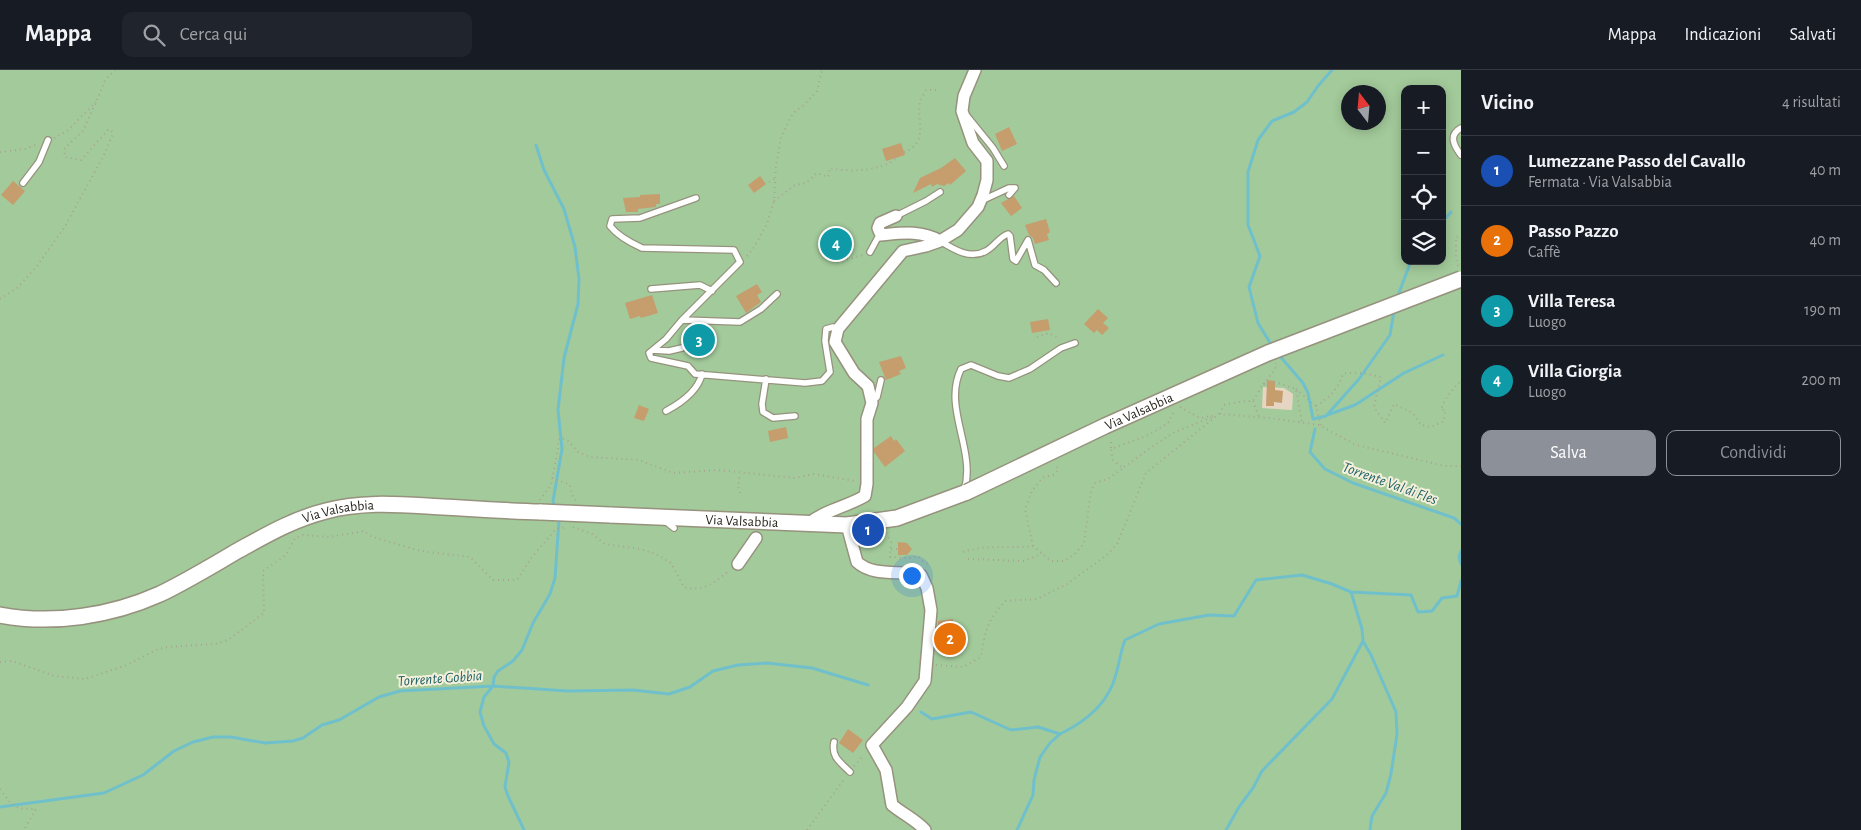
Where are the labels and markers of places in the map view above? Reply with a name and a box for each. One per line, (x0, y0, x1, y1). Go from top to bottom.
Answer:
pin: 4 (820, 225, 852, 263)
pin: 3 (683, 321, 715, 359)
pin: 1 (852, 511, 884, 549)
pin: 2 (934, 620, 966, 658)

